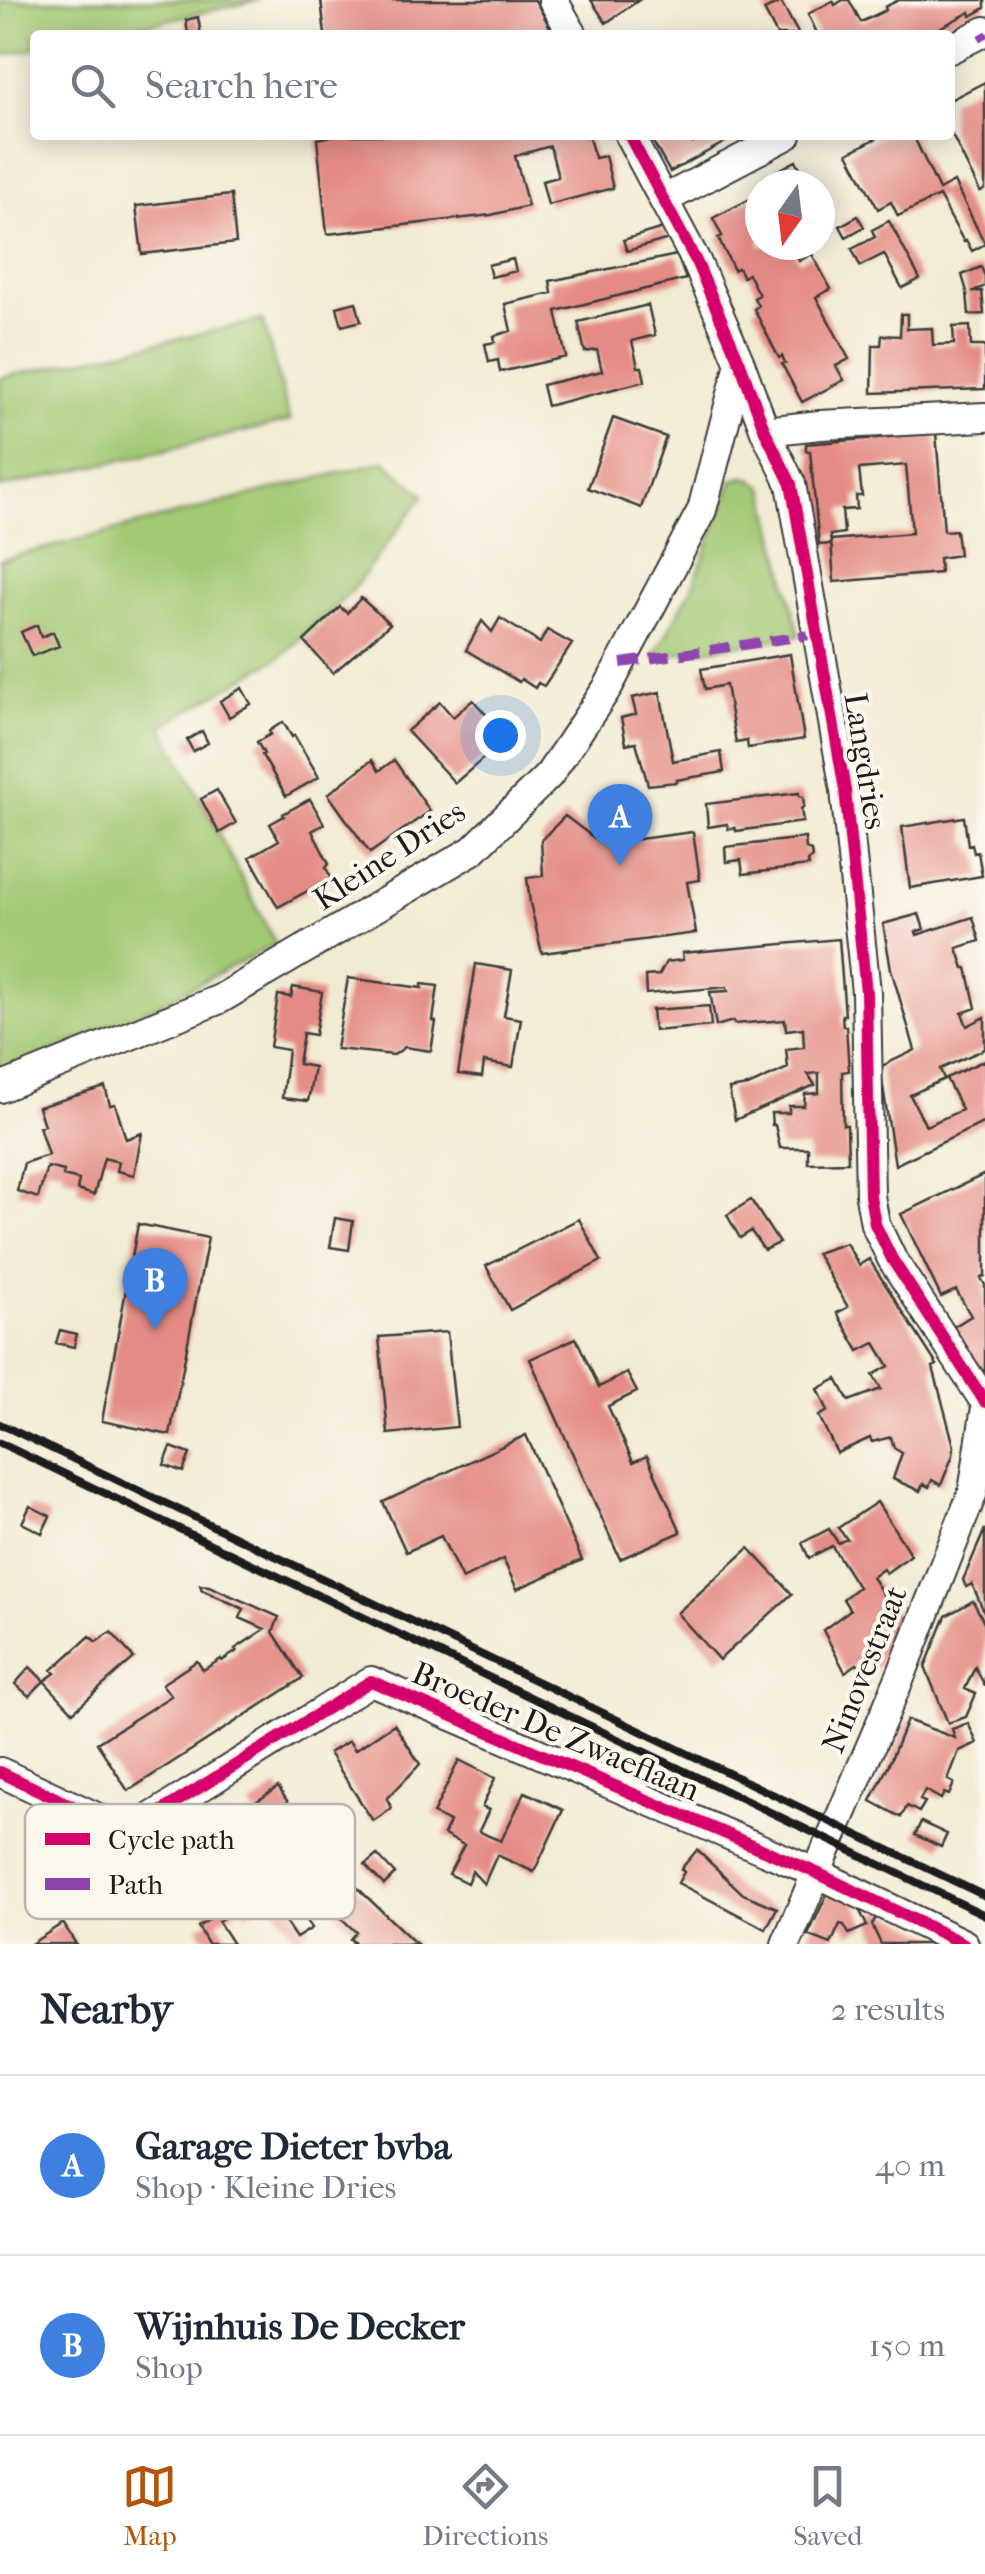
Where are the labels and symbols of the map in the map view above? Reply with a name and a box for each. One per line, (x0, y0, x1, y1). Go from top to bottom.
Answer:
north arrow (745, 170, 835, 260)
street label: Langdries (836, 690, 895, 832)
your location (475, 710, 526, 761)
pin: A (588, 784, 652, 866)
street label: Kleine Dries (307, 793, 472, 918)
pin: B (122, 1248, 188, 1330)
street label: Ninovestraat (814, 1580, 915, 1758)
street label: Broeder De Zwaeflaan (407, 1654, 705, 1809)
legend (25, 1804, 355, 1919)
text: Cycle path (108, 1823, 235, 1856)
text: Path (108, 1868, 164, 1901)

